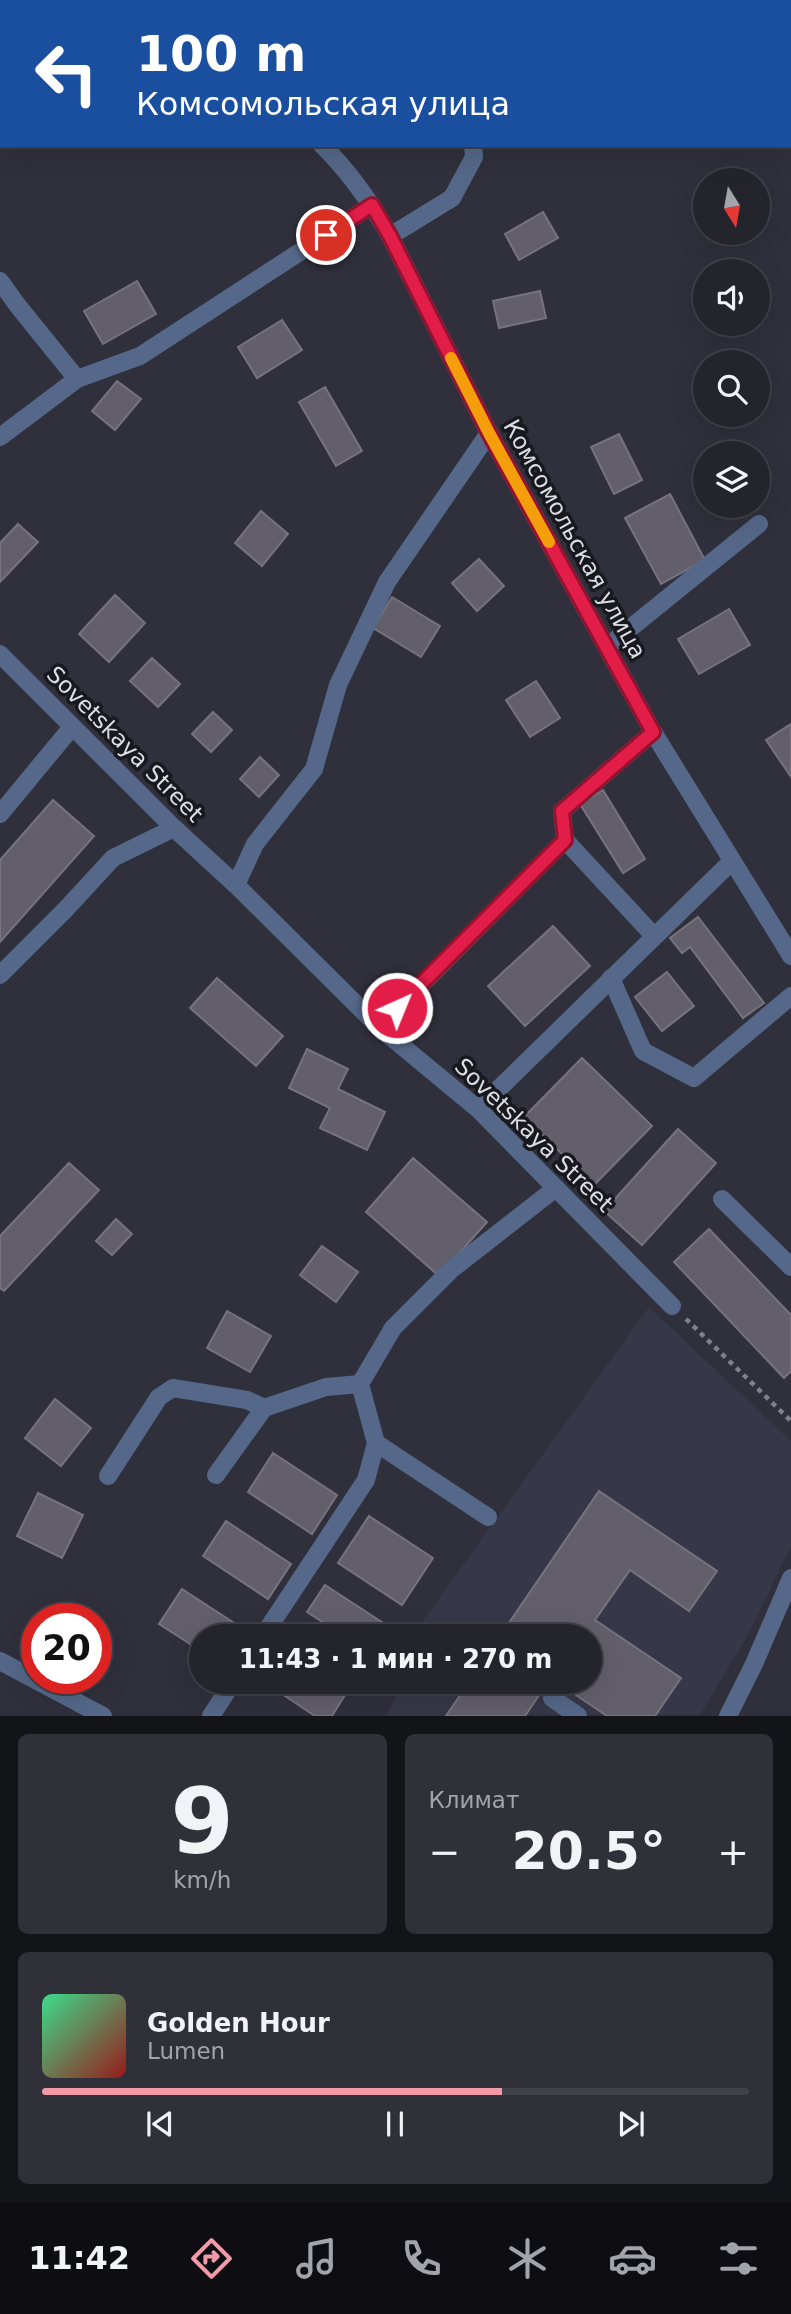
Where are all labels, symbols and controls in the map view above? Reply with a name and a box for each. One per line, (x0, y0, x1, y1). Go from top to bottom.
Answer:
text: 100 m (136, 26, 306, 83)
icon: left (21, 28, 112, 119)
text: Комсомольская улица (136, 85, 510, 123)
north arrow (693, 168, 770, 245)
map controls (693, 168, 770, 518)
pin (296, 205, 356, 265)
icon: arrive (307, 216, 345, 254)
button: sound (693, 259, 770, 336)
button: search (693, 350, 770, 427)
street label: Комсомольская улица (498, 415, 652, 663)
button: layers (693, 441, 770, 518)
street label: Sovetskaya Street (42, 661, 208, 827)
position arrow (360, 971, 434, 1045)
street label: Sovetskaya Street (450, 1053, 618, 1217)
speed limit sign: 20 (21, 1603, 112, 1694)
text: 11:43 · 1 мин · 270 m (239, 1644, 552, 1674)
text: 9 (171, 1769, 234, 1874)
text: Климат (429, 1787, 519, 1813)
text: 20.5° (512, 1821, 666, 1881)
text: − (429, 1830, 460, 1874)
text: + (717, 1830, 749, 1874)
text: km/h (173, 1867, 231, 1893)
text: Golden Hour (147, 2008, 330, 2038)
text: Lumen (147, 2038, 225, 2064)
icon: previous (141, 2105, 179, 2143)
icon: pause (376, 2105, 414, 2143)
icon: next (612, 2105, 650, 2143)
icon: directions (187, 2234, 236, 2283)
icon: music (292, 2234, 341, 2283)
icon: phone (397, 2234, 446, 2283)
icon: climate (503, 2234, 552, 2283)
icon: car (608, 2234, 657, 2283)
icon: filters (714, 2234, 763, 2283)
text: 11:42 (28, 2239, 130, 2277)

